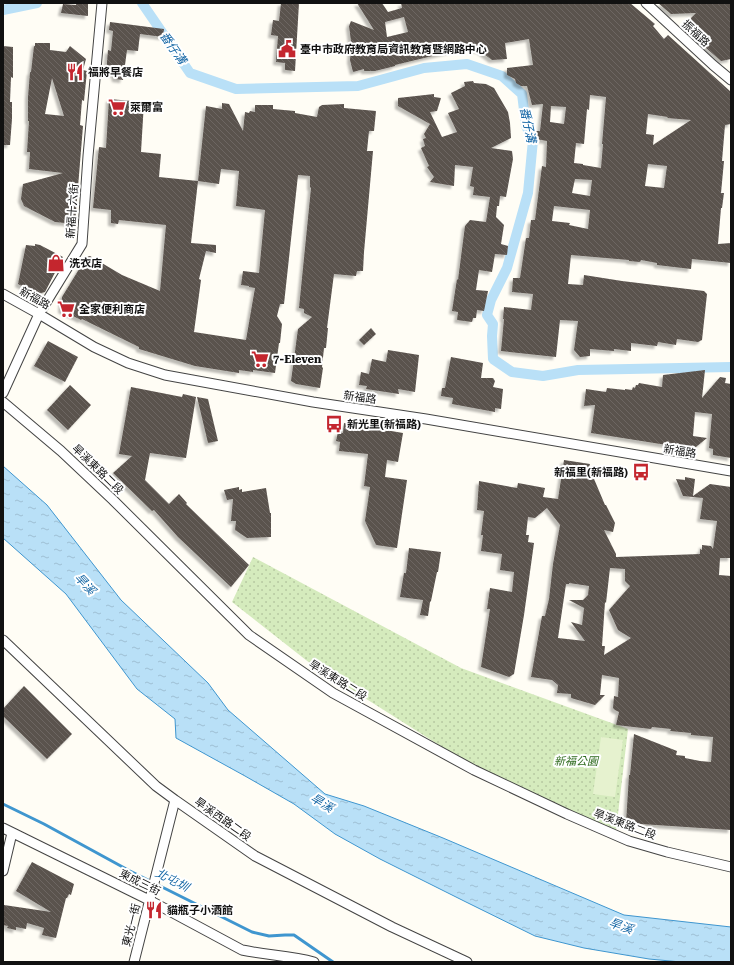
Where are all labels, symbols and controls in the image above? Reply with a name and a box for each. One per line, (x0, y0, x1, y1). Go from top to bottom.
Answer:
street label: 振福路 (679, 17, 712, 49)
water label: 番仔溝 (157, 29, 190, 68)
public building icon: 臺中市政府教育局資訊教育暨網路中心 (277, 39, 297, 59)
place label: 臺中市政府教育局資訊教育暨網路中心 (300, 43, 487, 56)
restaurant icon: 福將早餐店 (65, 62, 85, 82)
place label: 福將早餐店 (88, 66, 143, 79)
supermarket icon: 萊爾富 (107, 97, 127, 117)
place label: 萊爾富 (130, 101, 163, 114)
water label: 番仔溝 (517, 106, 539, 146)
street label: 新福十六街 (64, 183, 81, 239)
shop icon: 洗衣店 (46, 253, 66, 273)
place label: 洗衣店 (69, 257, 102, 270)
street label: 新福路 (17, 285, 52, 312)
supermarket icon: 全家便利商店 (56, 299, 76, 319)
place label: 全家便利商店 (79, 303, 145, 316)
supermarket icon: 7-Eleven (250, 349, 270, 369)
place label: 7-Eleven (273, 353, 322, 366)
street label: 新福路 (343, 389, 377, 406)
bus stop icon: 新光里(新福路) (324, 414, 344, 434)
place label: 新光里(新福路) (347, 418, 421, 431)
street label: 旱溪東路二段 (69, 442, 126, 497)
street label: 新福路 (663, 442, 697, 460)
bus stop icon: 新福里(新福路) (631, 462, 651, 482)
place label: 新福里(新福路) (554, 466, 628, 479)
water label: 旱溪 (72, 570, 100, 599)
street label: 旱溪東路二段 (306, 657, 369, 703)
park label: 新福公園 (554, 755, 600, 768)
water label: 旱溪 (308, 791, 338, 816)
street label: 旱溪西路二段 (192, 795, 253, 844)
street label: 旱溪東路二段 (592, 807, 658, 842)
water label: 北屯圳 (153, 866, 193, 895)
street label: 東成三街 (117, 867, 162, 898)
restaurant icon: 貓瓶子小酒館 (144, 900, 164, 920)
street label: 東光一街 (120, 902, 143, 948)
place label: 貓瓶子小酒館 (167, 904, 233, 917)
water label: 旱溪 (607, 915, 637, 937)

